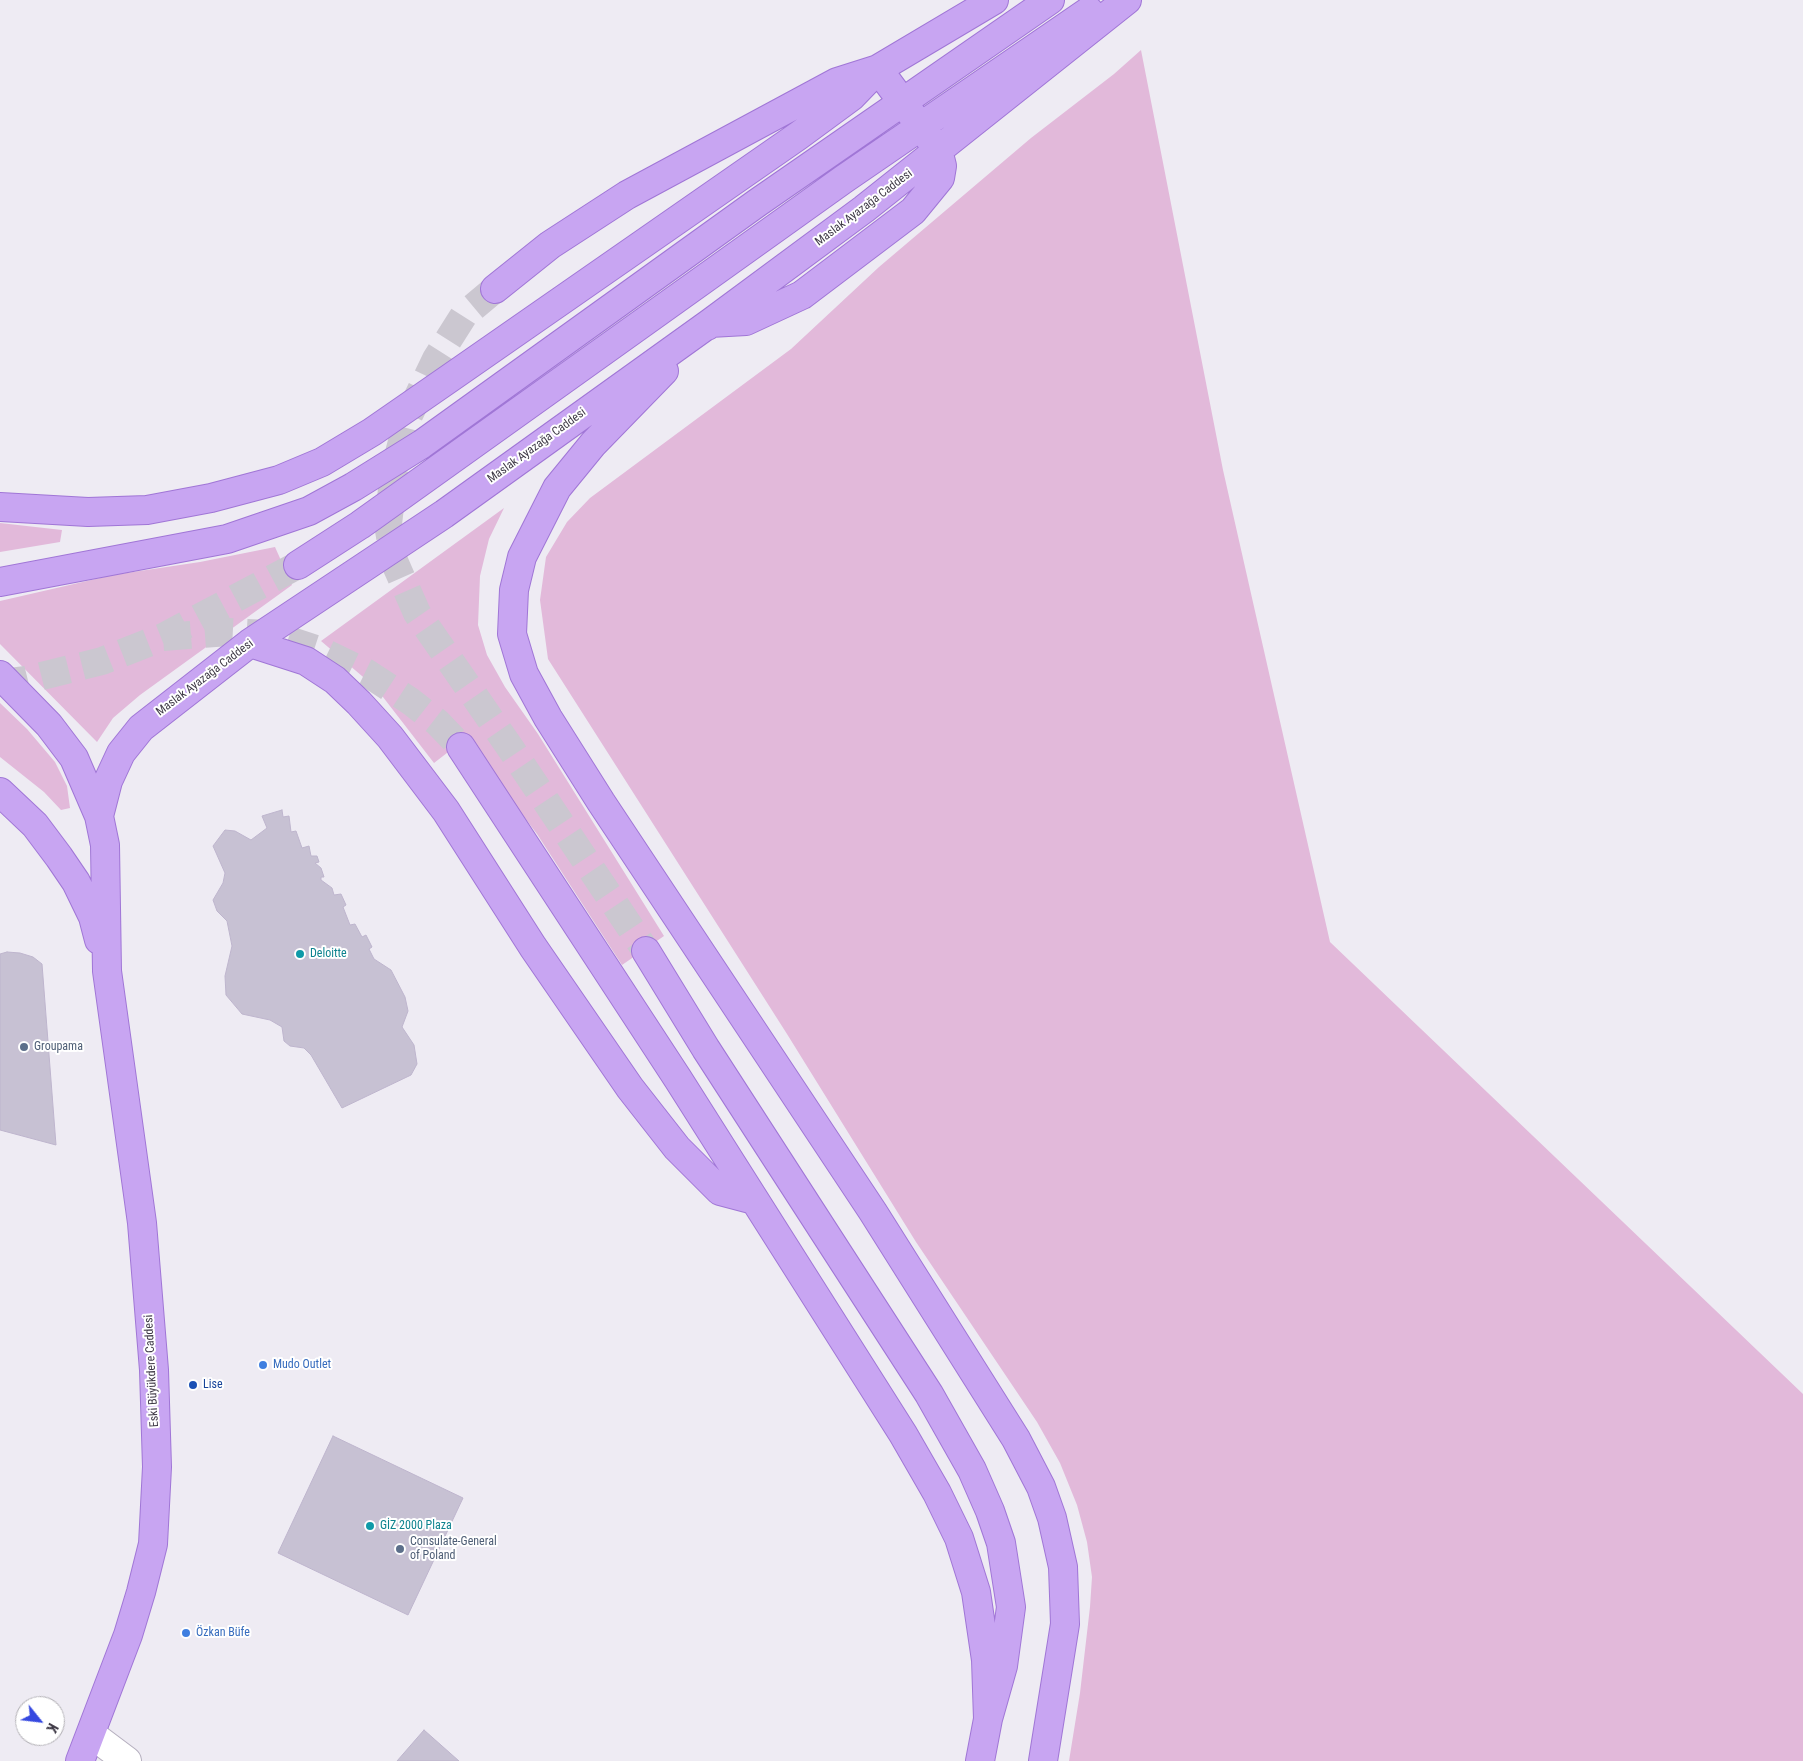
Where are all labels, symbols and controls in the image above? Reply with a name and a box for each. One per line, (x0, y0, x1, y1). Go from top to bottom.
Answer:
street label: Maslak Ayazağa Caddesi (813, 167, 915, 249)
street label: Maslak Ayazağa Caddesi (485, 406, 589, 486)
street label: Maslak Ayazağa Caddesi (154, 637, 256, 719)
place label: Deloitte (310, 947, 347, 961)
marker: Deloitte (294, 948, 306, 960)
place label: Groupama (34, 1040, 83, 1054)
marker: Groupama (18, 1041, 30, 1053)
street label: Eski Büyükdere Caddesi (142, 1314, 162, 1428)
place label: Mudo Outlet (273, 1358, 331, 1372)
marker: Mudo Outlet (257, 1359, 269, 1371)
place label: Lise (203, 1378, 223, 1392)
marker: Lise (187, 1379, 199, 1391)
place label: GİZ 2000 Plaza (380, 1519, 452, 1533)
marker: GİZ 2000 Plaza (364, 1520, 376, 1532)
place label: Consulate-General of Poland (410, 1535, 497, 1563)
marker: Consulate-General of Poland (394, 1543, 406, 1555)
place label: Özkan Büfe (196, 1626, 250, 1640)
marker: Özkan Büfe (180, 1627, 192, 1639)
north arrow (15, 1696, 65, 1746)
text: K (43, 1721, 61, 1735)

